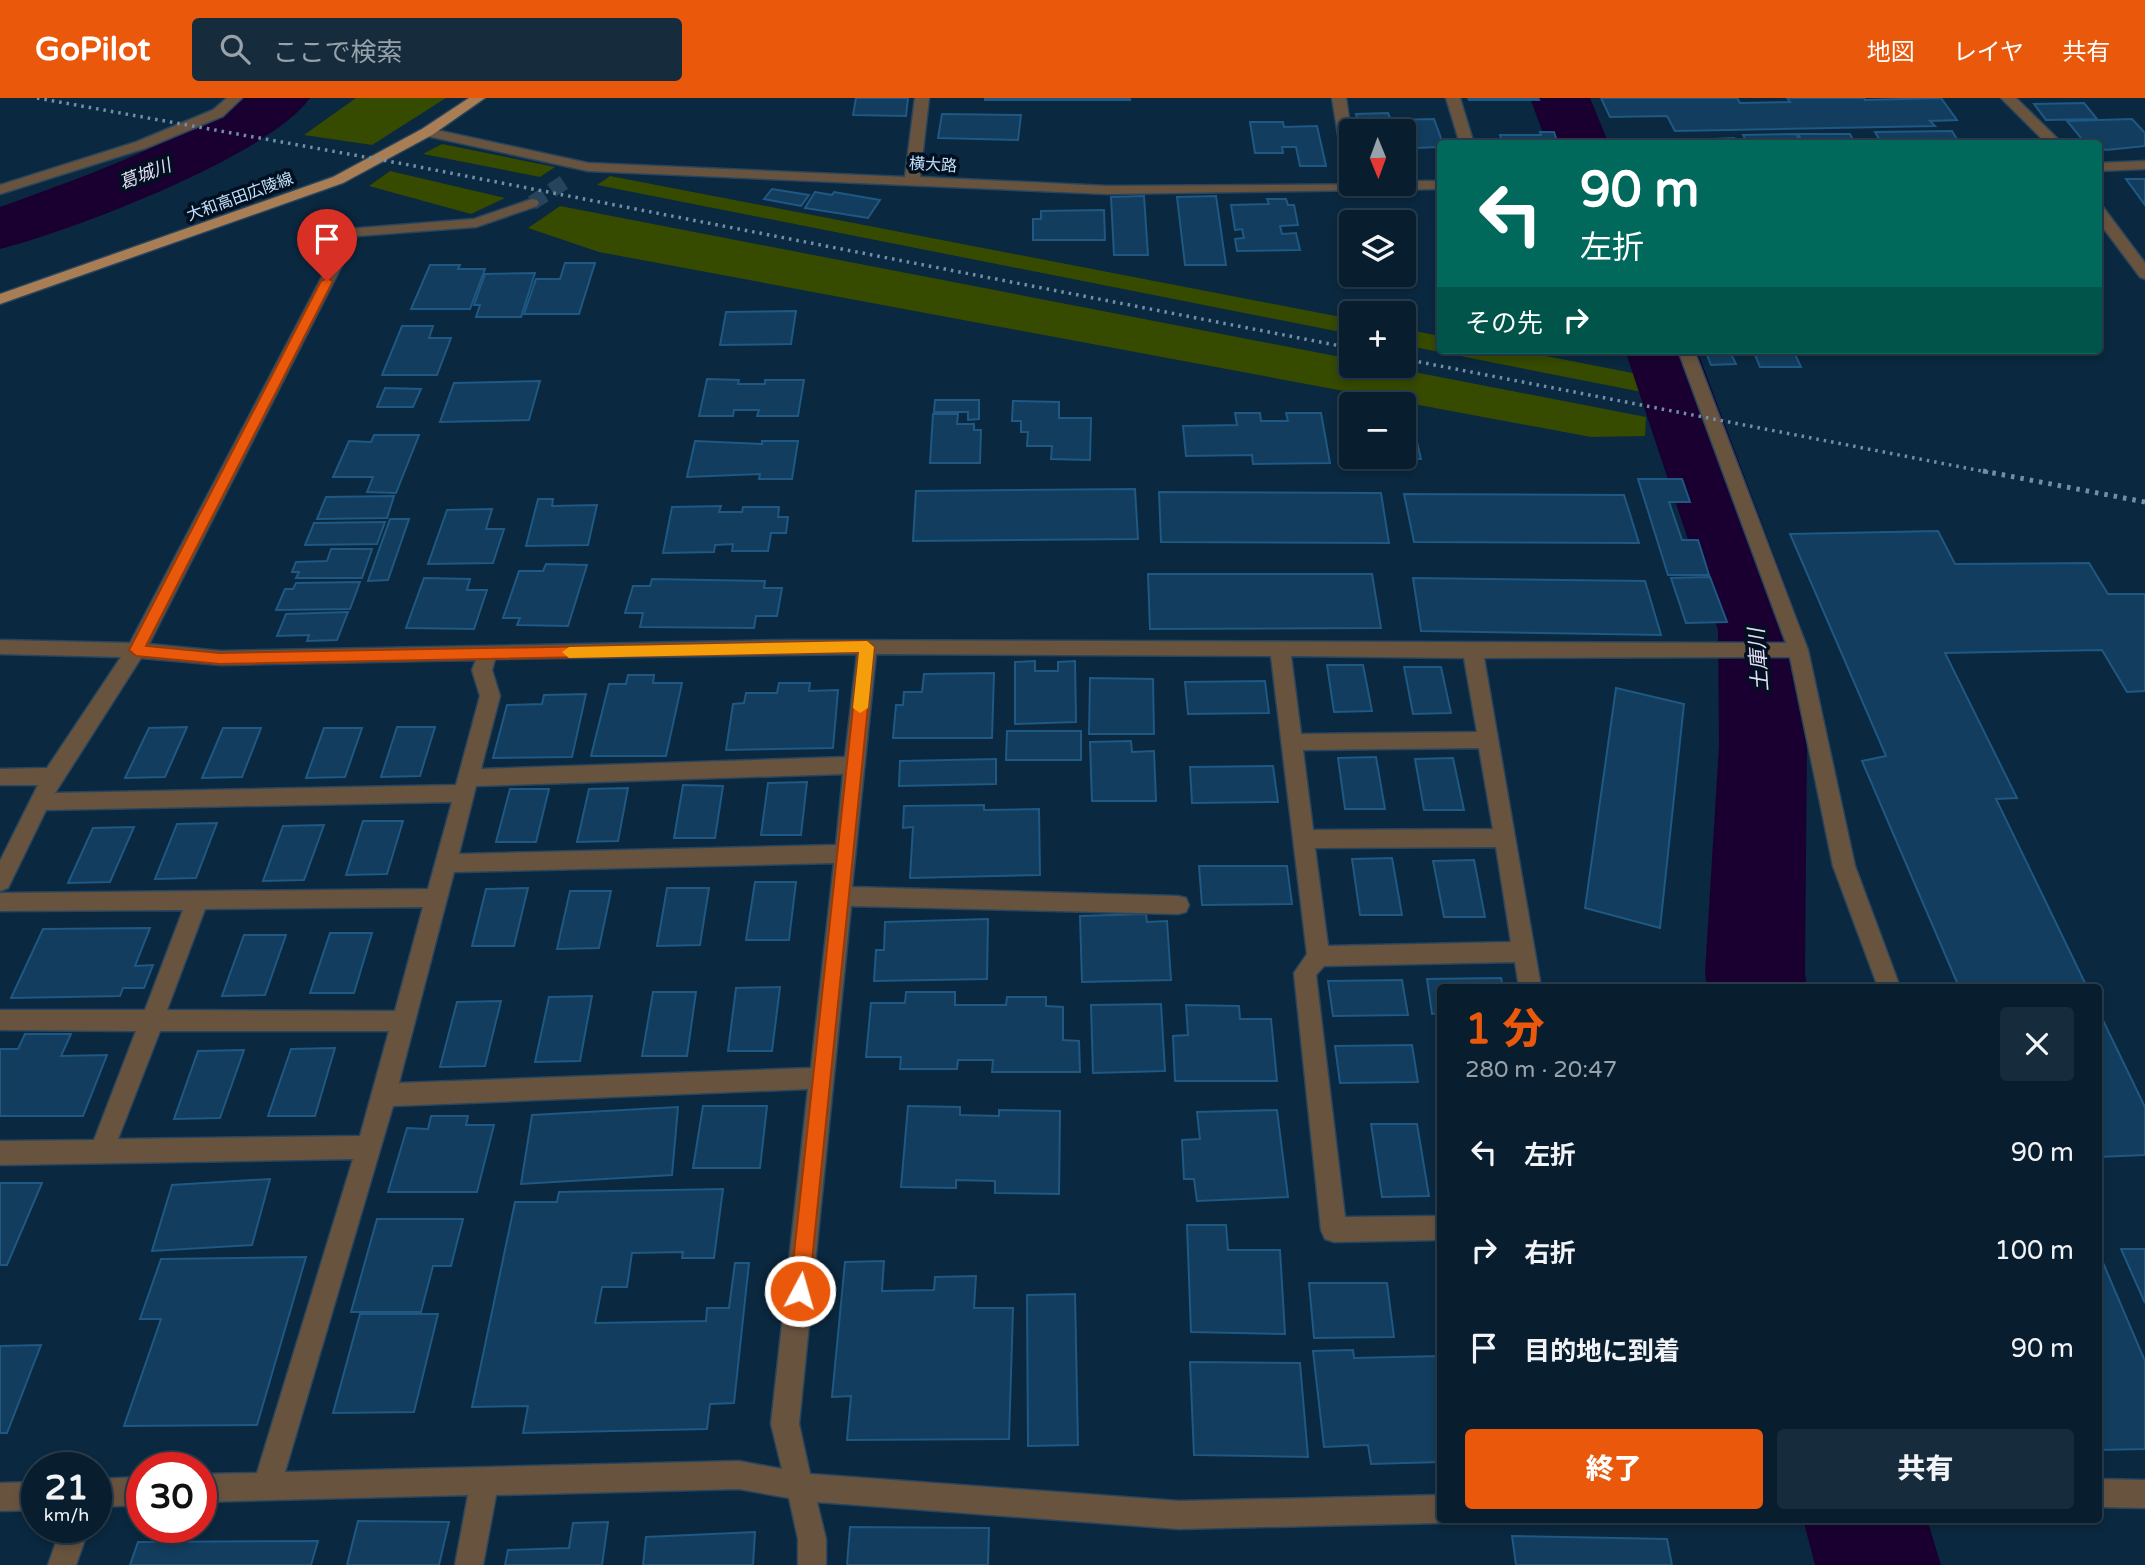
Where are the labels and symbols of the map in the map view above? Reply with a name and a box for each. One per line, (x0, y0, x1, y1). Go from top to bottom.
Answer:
north arrow (1339, 119, 1416, 196)
water label: 葛城川 (116, 153, 176, 194)
street label: 横大路 (909, 154, 957, 176)
street label: 大和高田広陵線 (184, 168, 296, 226)
pin (297, 209, 357, 281)
water label: 土庫川 (1744, 626, 1774, 692)
position arrow (763, 1254, 837, 1328)
speed limit sign: 30 (126, 1452, 217, 1543)

